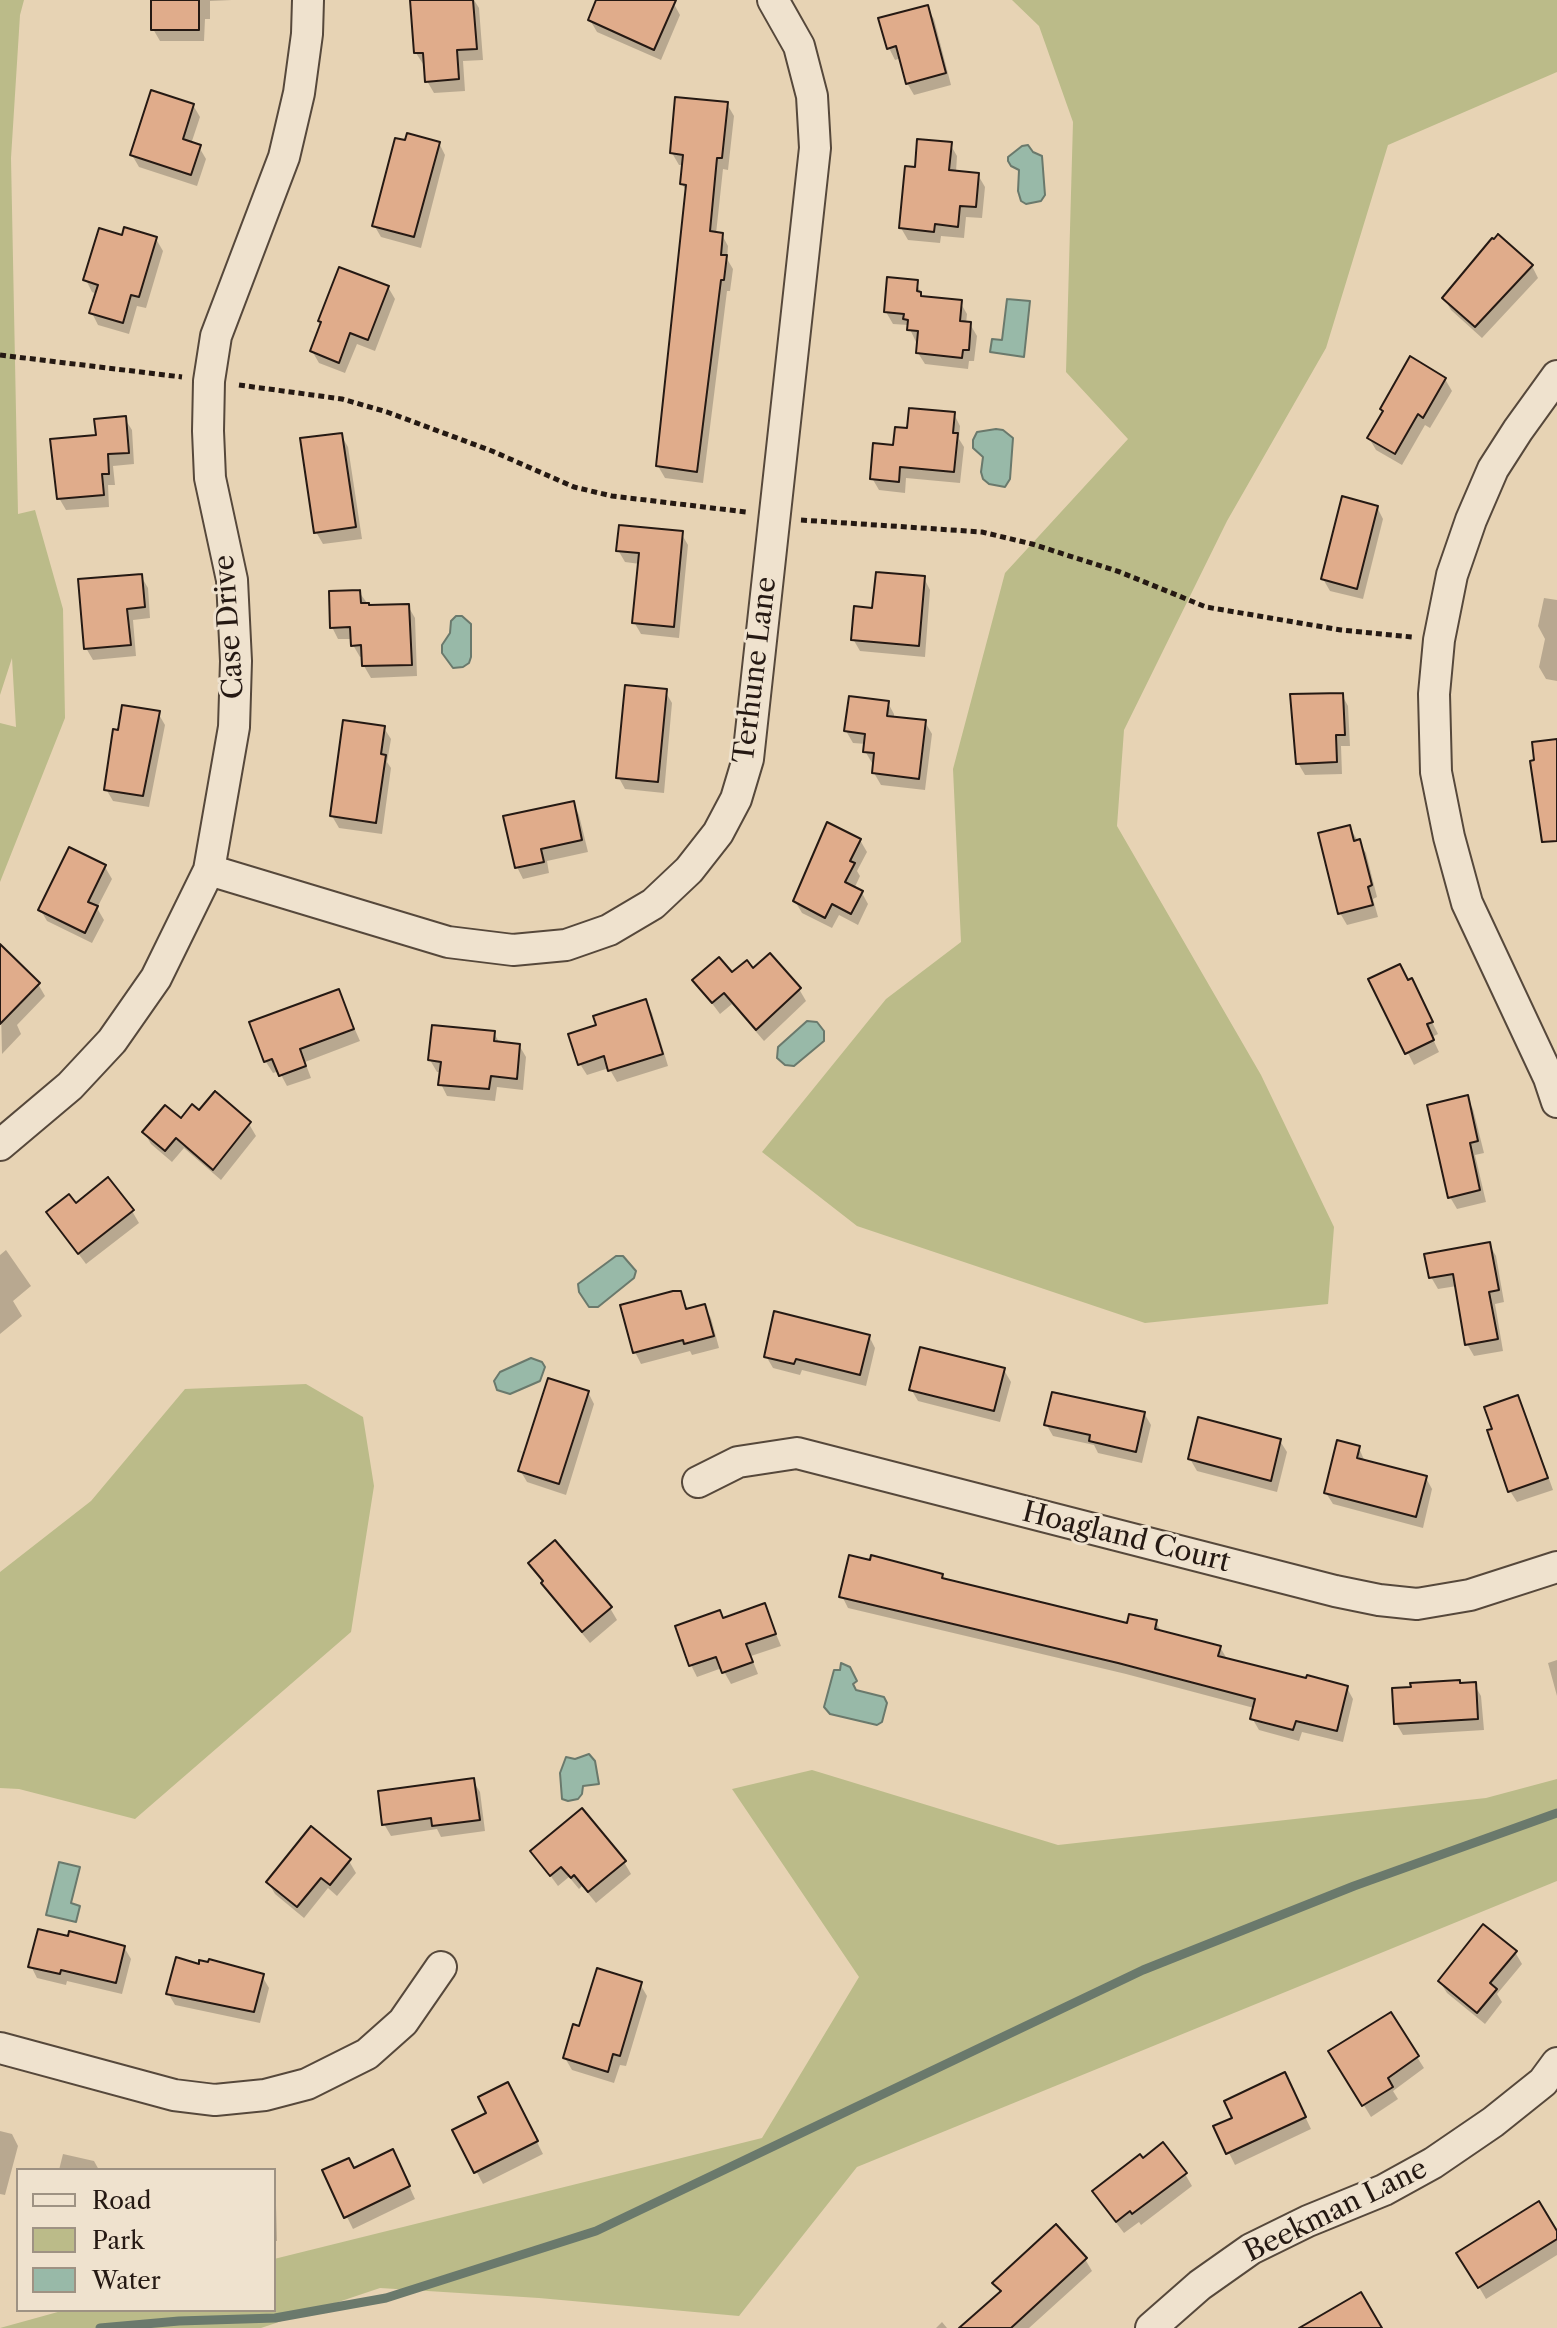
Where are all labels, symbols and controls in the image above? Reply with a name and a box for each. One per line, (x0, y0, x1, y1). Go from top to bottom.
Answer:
street label: Case Drive (208, 554, 252, 700)
street label: Terhune Lane (728, 575, 784, 765)
street label: Hoagland Court (1019, 1496, 1233, 1580)
street label: Beekman Lane (1239, 2152, 1433, 2270)
legend (16, 2168, 276, 2312)
text: Road (92, 2186, 151, 2215)
text: Park (92, 2226, 144, 2255)
text: Water (92, 2266, 161, 2295)

